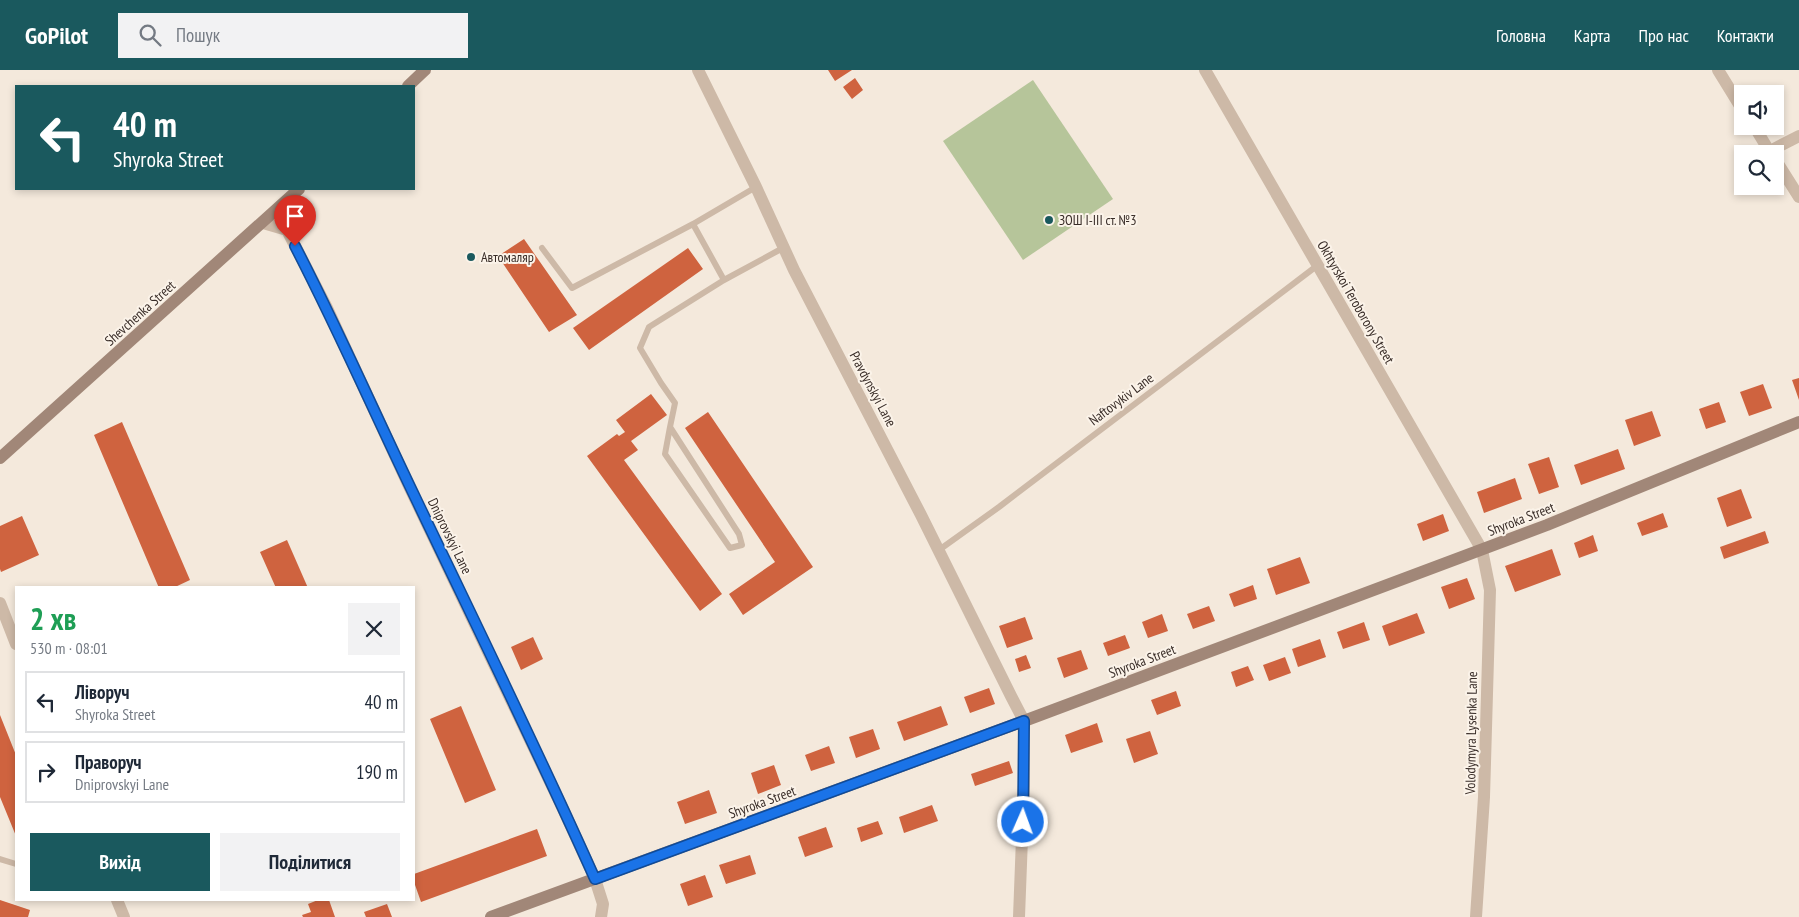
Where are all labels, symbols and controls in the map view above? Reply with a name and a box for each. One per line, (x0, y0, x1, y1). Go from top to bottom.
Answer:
search box (118, 13, 468, 58)
text: GoPilot (25, 20, 88, 51)
icon: search (136, 21, 164, 49)
text: Пошук (176, 23, 220, 47)
text: Головна (1496, 24, 1546, 47)
text: Карта (1574, 24, 1611, 47)
text: Про нас (1639, 24, 1689, 47)
text: Контакти (1717, 24, 1774, 47)
map controls (1734, 85, 1784, 195)
button: sound (1734, 85, 1784, 135)
text: 40 m (113, 101, 177, 147)
icon: left (30, 105, 95, 170)
text: Shyroka Street (113, 145, 223, 173)
button: search (1734, 145, 1784, 195)
pin (274, 195, 316, 246)
icon: arrive (281, 202, 309, 230)
place label: ЗОШ І-ІІІ ст. №3 (1059, 211, 1136, 229)
marker: ЗОШ І-ІІІ ст. №3 (1043, 214, 1055, 226)
street label: Okhtyrskoi Teroborony Street (1313, 237, 1399, 367)
place label: Автомаляр (481, 248, 534, 266)
marker: Автомаляр (465, 251, 477, 263)
street label: Shevchenka Street (101, 276, 179, 350)
street label: Pravdynskyi Lane (846, 348, 900, 430)
street label: Naftovykiv Lane (1085, 369, 1157, 429)
street label: Dniprovskyi Lane (424, 495, 476, 577)
street label: Shyroka Street (1485, 498, 1557, 540)
text: 2 хв (30, 599, 76, 638)
button: close (348, 603, 400, 655)
text: 530 m · 08:01 (30, 638, 108, 658)
street label: Shyroka Street (1106, 640, 1178, 682)
street label: Volodymyra Lysenka Lane (1461, 671, 1481, 796)
text: Ліворуч (75, 680, 129, 704)
icon: left (32, 688, 60, 716)
text: 40 m (365, 690, 398, 714)
text: Shyroka Street (75, 704, 155, 724)
text: Праворуч (75, 750, 142, 774)
icon: right (32, 758, 60, 786)
text: 190 m (356, 760, 398, 784)
text: Dniprovskyi Lane (75, 774, 169, 794)
street label: Shyroka Street (726, 781, 798, 822)
position arrow (996, 795, 1048, 847)
button: Вихід (30, 833, 210, 891)
button: Поділитися (220, 833, 400, 891)

